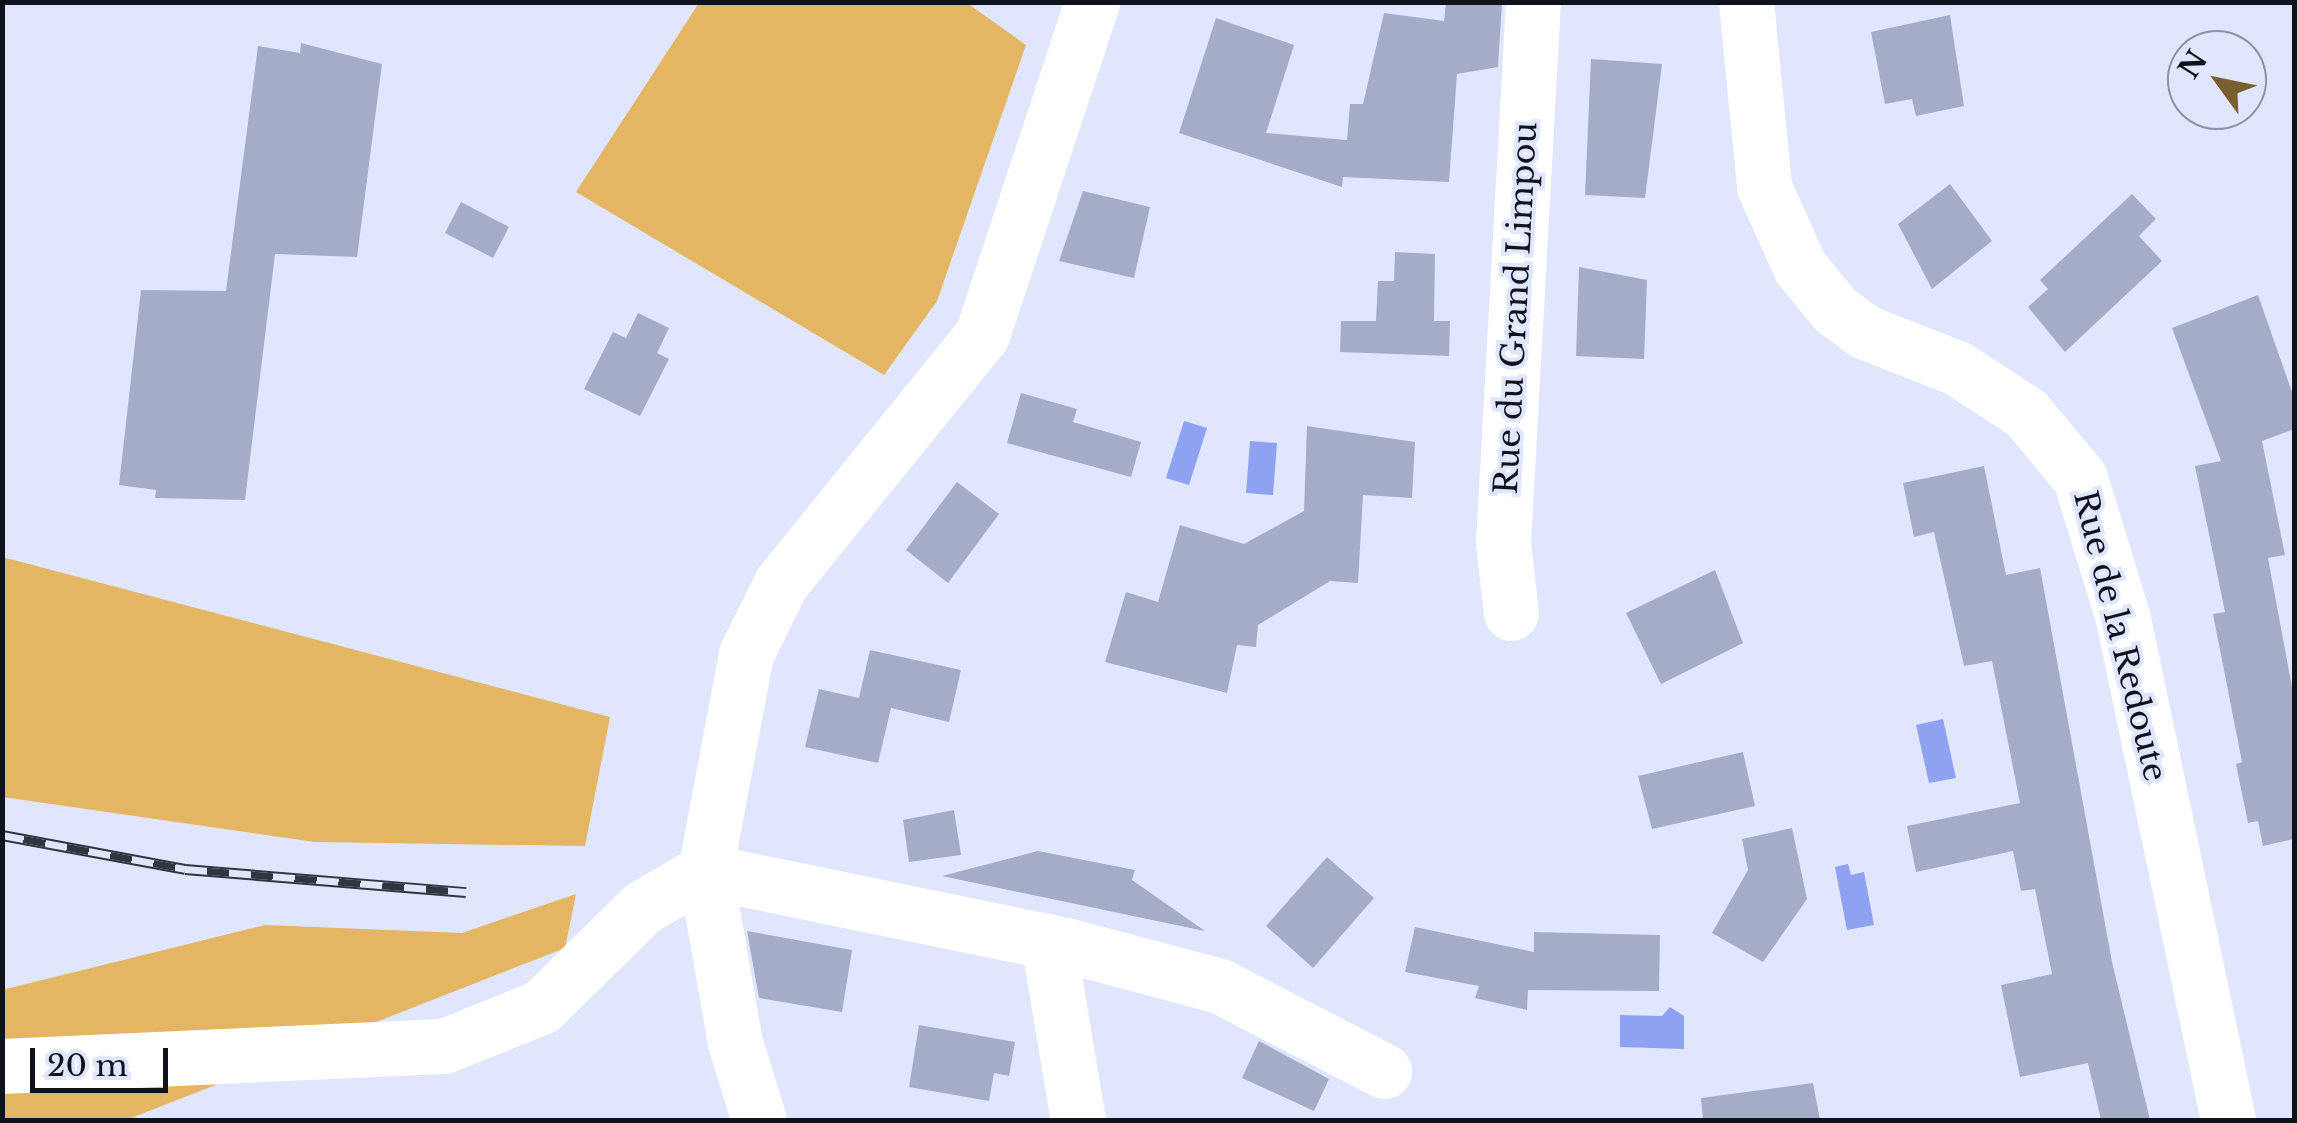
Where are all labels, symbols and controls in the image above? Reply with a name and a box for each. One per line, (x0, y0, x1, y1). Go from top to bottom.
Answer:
north arrow (2167, 30, 2267, 130)
text: N (2171, 44, 2215, 85)
street label: Rue du Grand Limpou (1487, 121, 1545, 495)
street label: Rue de la Redoute (2065, 487, 2175, 785)
scale bar (35, 1028, 172, 1090)
text: 20 m (47, 1047, 128, 1084)

